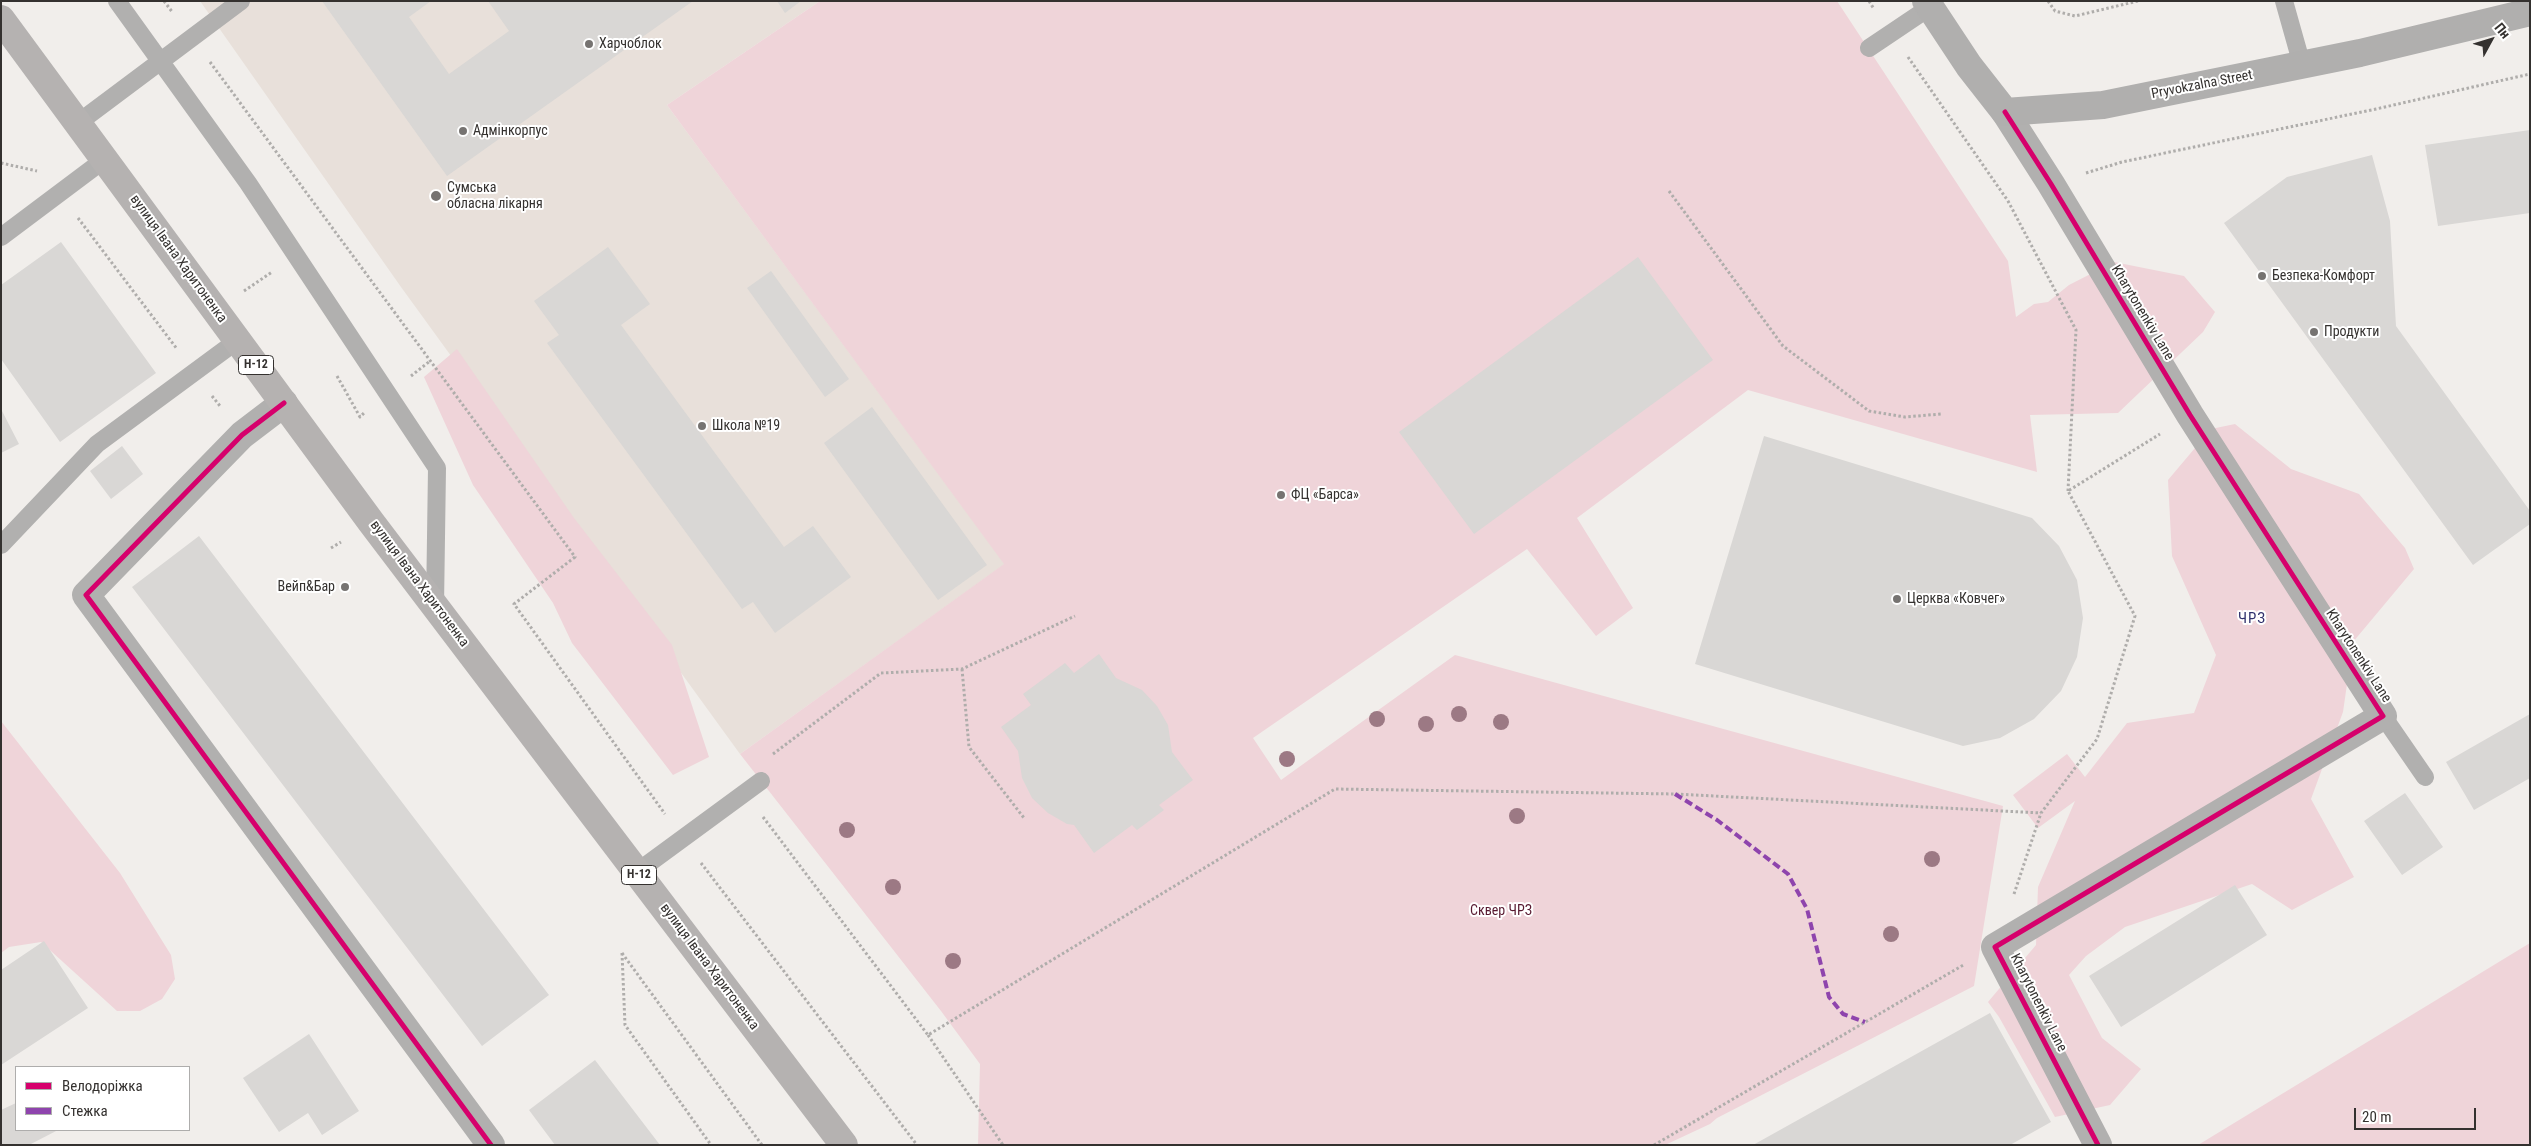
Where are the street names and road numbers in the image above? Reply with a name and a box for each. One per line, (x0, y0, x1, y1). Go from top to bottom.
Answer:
street label: Pryvokzalna Street (2150, 67, 2254, 103)
street label: вулиця Івана Харитоненка (126, 192, 230, 326)
street label: Kharytonenkiv Lane (2107, 262, 2177, 364)
road number: Н-12 (238, 356, 274, 374)
street label: вулиця Івана Харитоненка (366, 517, 472, 651)
street label: Kharytonenkiv Lane (2322, 606, 2394, 706)
road number: Н-12 (622, 866, 656, 884)
street label: вулиця Івана Харитоненка (656, 900, 762, 1034)
street label: Kharytonenkiv Lane (2006, 951, 2070, 1055)

